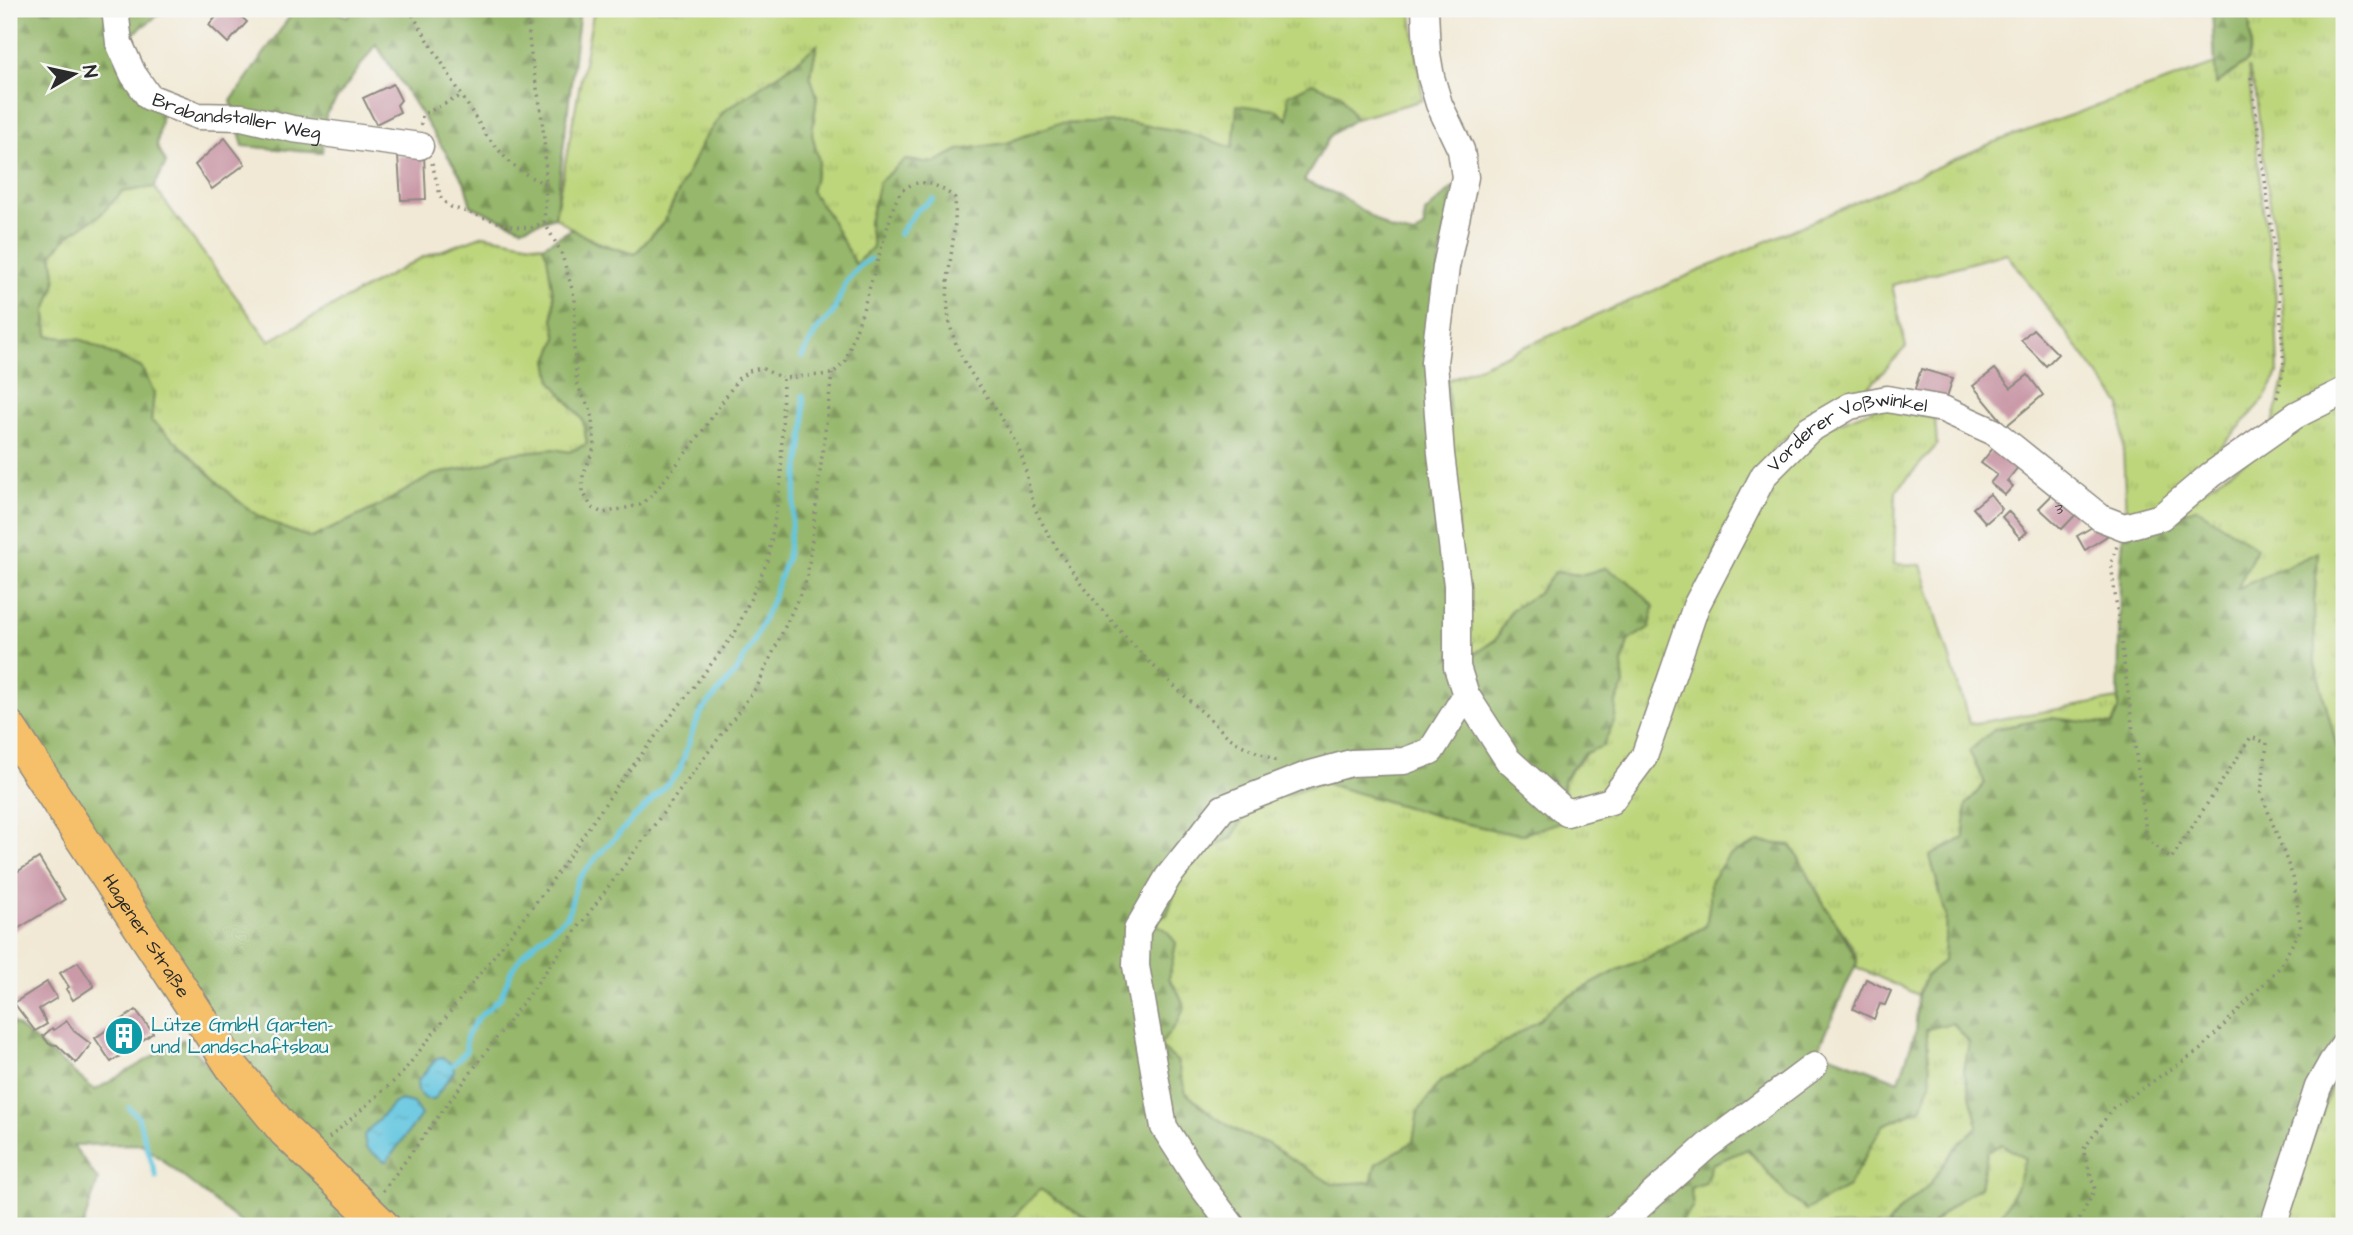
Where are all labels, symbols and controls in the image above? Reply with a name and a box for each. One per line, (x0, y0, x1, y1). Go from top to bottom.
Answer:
north arrow (38, 38, 108, 108)
text: N (75, 64, 104, 80)
street label: Brabandstaller Weg (148, 86, 323, 147)
street label: Vorderer Voßwinkel (1761, 385, 1930, 478)
house number: 3 (2055, 498, 2063, 520)
street label: Hagener Straße (96, 869, 197, 1003)
place label: Lütze GmbH Garten- und Landschaftsbau (151, 1012, 333, 1061)
building icon: Lütze GmbH Garten- und Landschaftsbau (103, 1015, 145, 1057)

